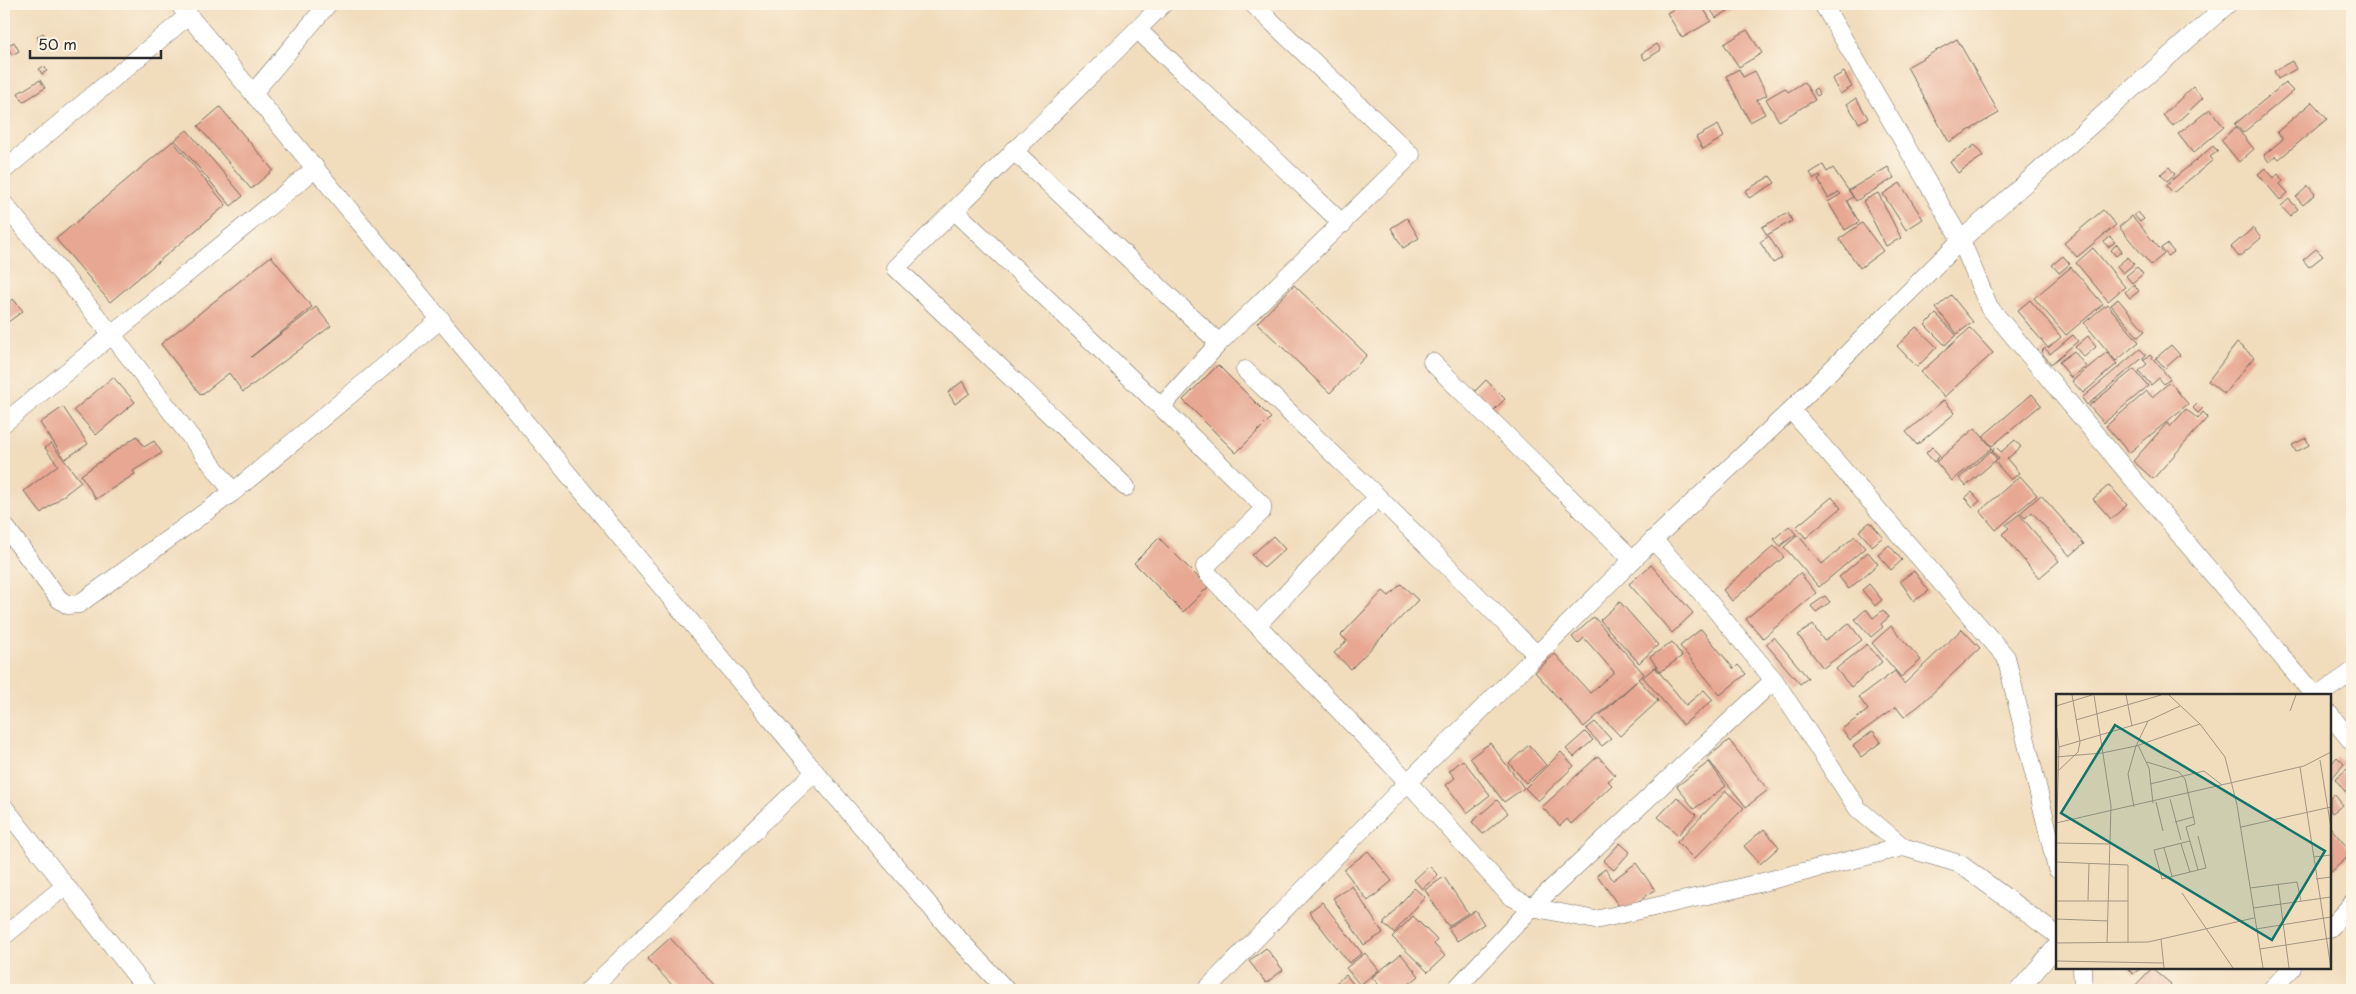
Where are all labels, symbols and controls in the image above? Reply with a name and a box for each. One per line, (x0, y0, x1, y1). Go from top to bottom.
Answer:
scale bar (30, 28, 161, 60)
text: 50 m (38, 32, 77, 55)
inset map (2056, 694, 2331, 969)

